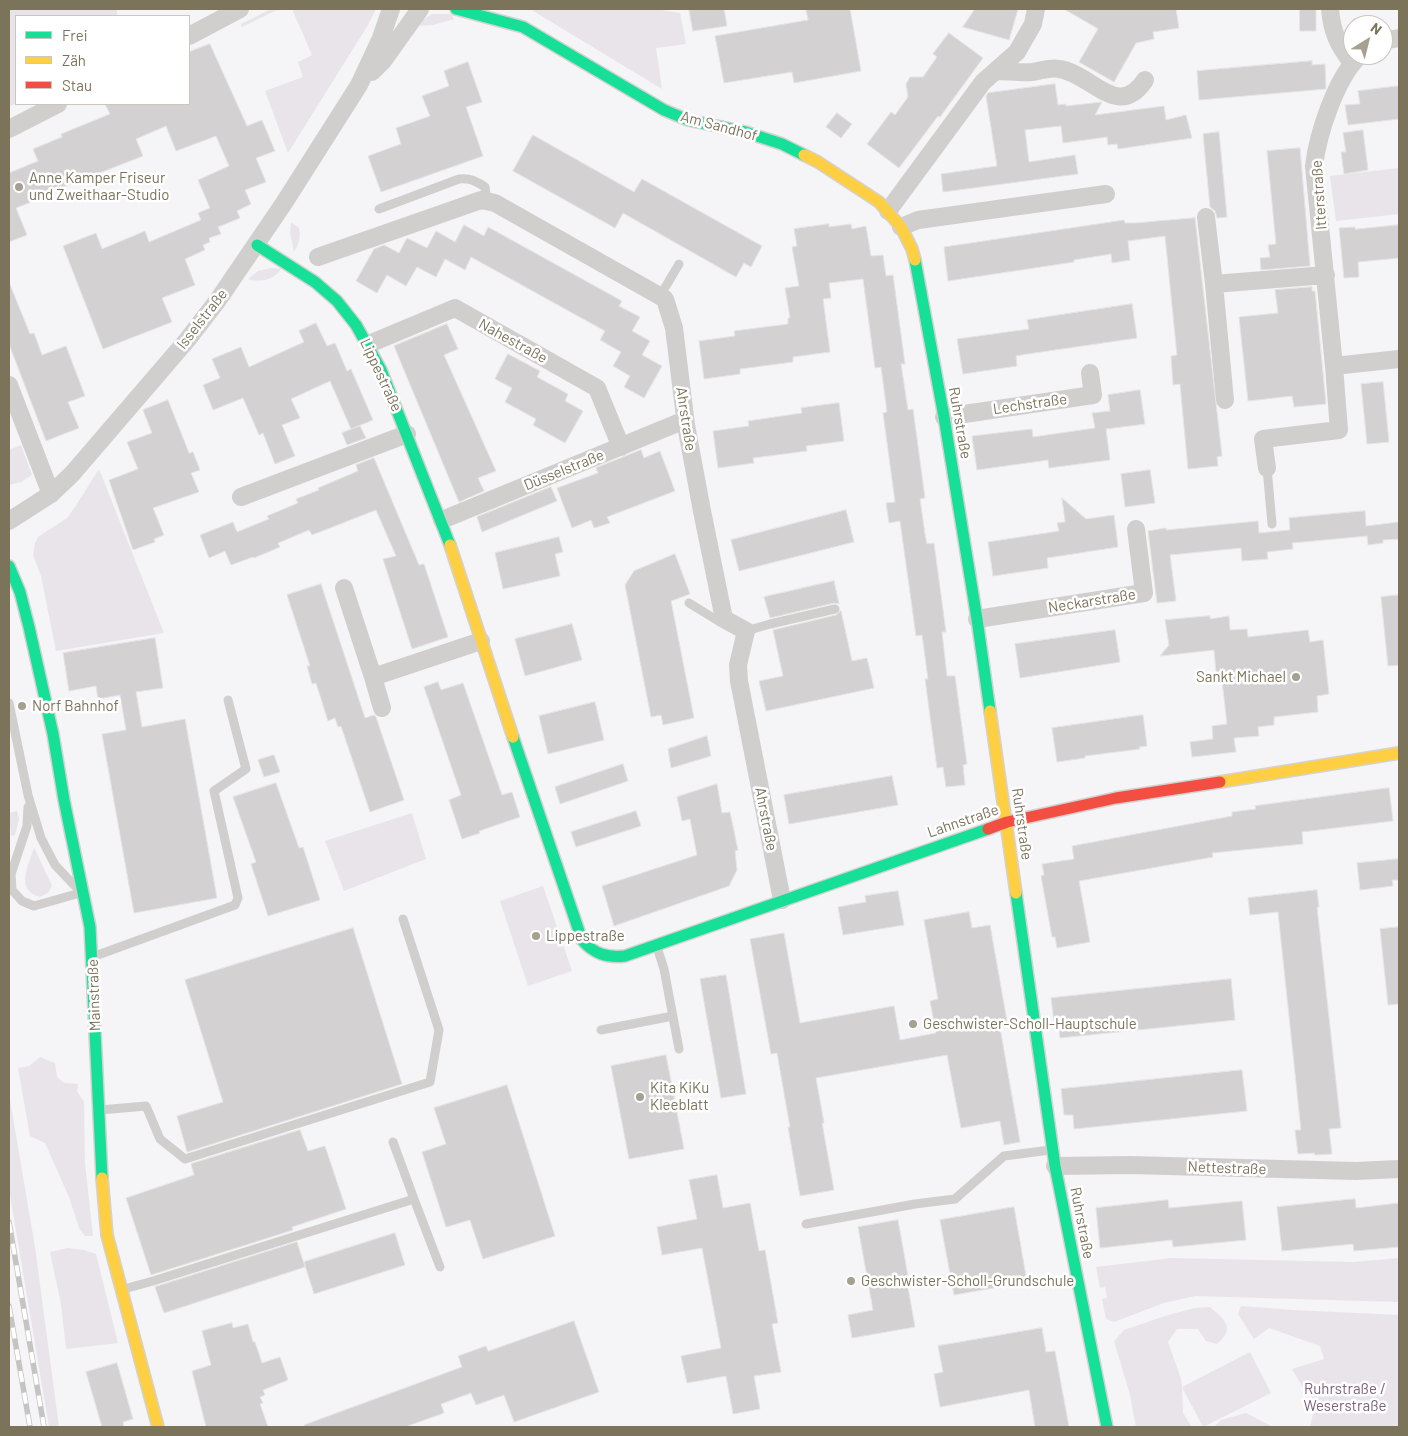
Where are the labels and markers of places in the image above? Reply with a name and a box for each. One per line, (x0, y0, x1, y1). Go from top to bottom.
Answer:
place label: Anne Kamper Friseur und Zweithaar-Studio (29, 169, 169, 204)
marker: Anne Kamper Friseur und Zweithaar-Studio (13, 181, 25, 193)
place label: Sankt Michael (1196, 668, 1286, 686)
marker: Sankt Michael (1290, 671, 1302, 683)
place label: Norf Bahnhof (32, 697, 119, 715)
marker: Norf Bahnhof (16, 700, 28, 712)
place label: Lippestraße (546, 927, 625, 945)
marker: Lippestraße (530, 930, 542, 942)
place label: Geschwister-Scholl-Hauptschule (923, 1015, 1137, 1033)
marker: Geschwister-Scholl-Hauptschule (907, 1018, 919, 1030)
place label: Kita KiKu Kleeblatt (650, 1079, 709, 1114)
marker: Kita KiKu Kleeblatt (634, 1091, 646, 1103)
place label: Geschwister-Scholl-Grundschule (861, 1272, 1074, 1290)
marker: Geschwister-Scholl-Grundschule (845, 1275, 857, 1287)

